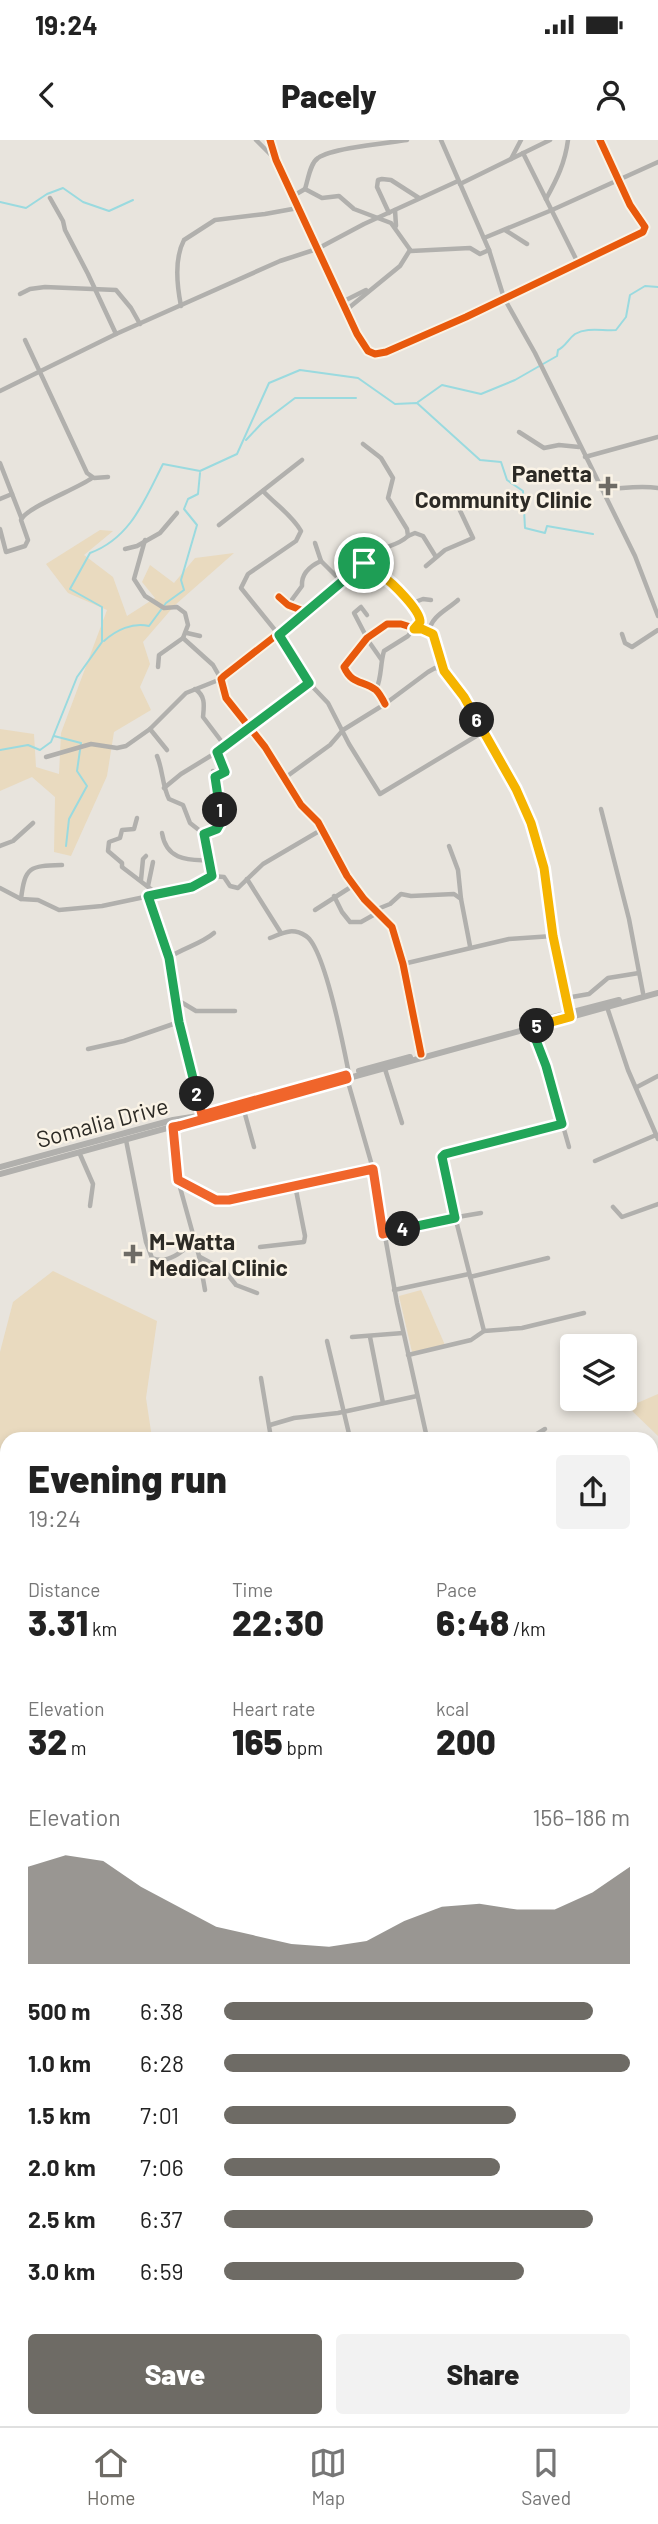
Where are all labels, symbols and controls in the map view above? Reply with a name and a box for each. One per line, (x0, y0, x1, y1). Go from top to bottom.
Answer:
text: 19:24 (35, 9, 98, 40)
icon: back (28, 76, 66, 114)
text: Pacely (281, 76, 377, 114)
icon: person (592, 76, 630, 114)
place label: Panetta Community Clinic (415, 459, 592, 513)
marker: Panetta Community Clinic (598, 476, 618, 496)
pin (334, 533, 394, 593)
icon: arrive (345, 544, 383, 582)
pin: 6 (460, 702, 494, 738)
text: 6 (471, 708, 482, 731)
pin: 1 (202, 792, 238, 828)
text: 1 (216, 798, 223, 821)
pin: 5 (520, 1008, 554, 1043)
text: 5 (531, 1014, 542, 1037)
pin: 2 (180, 1076, 214, 1112)
text: 2 (191, 1082, 202, 1105)
street label: Somalia Drive (33, 1091, 171, 1153)
pin: 4 (386, 1212, 420, 1246)
text: 4 (397, 1217, 408, 1240)
place label: M-Watta Medical Clinic (149, 1227, 288, 1281)
marker: M-Watta Medical Clinic (123, 1244, 143, 1264)
map controls (560, 1334, 637, 1411)
button: layers (560, 1334, 637, 1411)
text: Evening run (28, 1455, 227, 1501)
button: share (556, 1455, 630, 1529)
text: 19:24 (28, 1504, 81, 1532)
text: Distance (28, 1578, 100, 1601)
text: Time (232, 1578, 273, 1601)
text: Pace (436, 1578, 477, 1601)
text: 3.31 (28, 1601, 88, 1643)
text: 22:30 (232, 1601, 324, 1643)
text: 6:48 (436, 1601, 509, 1643)
text: km (88, 1617, 117, 1640)
text: /km (509, 1617, 546, 1640)
text: Elevation (28, 1697, 105, 1720)
text: Heart rate (232, 1697, 315, 1720)
text: kcal (436, 1697, 469, 1720)
text: 32 (28, 1720, 67, 1762)
text: 165 (232, 1720, 283, 1762)
text: 200 (436, 1720, 496, 1762)
text: m (67, 1736, 87, 1759)
text: bpm (283, 1736, 323, 1759)
text: Elevation (28, 1803, 121, 1831)
text: 156–186 m (532, 1803, 630, 1831)
text: 500 m (28, 1997, 90, 2025)
text: 6:38 (140, 1997, 183, 2025)
text: 1.0 km (28, 2049, 91, 2077)
text: 6:28 (140, 2049, 184, 2077)
text: 1.5 km (28, 2101, 91, 2129)
text: 7:01 (140, 2101, 179, 2129)
text: 2.0 km (28, 2153, 96, 2181)
text: 7:06 (140, 2153, 184, 2181)
text: 2.5 km (28, 2205, 96, 2233)
text: 6:37 (140, 2205, 182, 2233)
text: 3.0 km (28, 2257, 95, 2285)
text: 6:59 (140, 2257, 183, 2285)
button: Save (28, 2334, 322, 2414)
button: Share (336, 2334, 630, 2414)
tab: Home (87, 2444, 135, 2509)
tab: Map (309, 2444, 347, 2509)
tab: Saved (521, 2444, 571, 2509)

